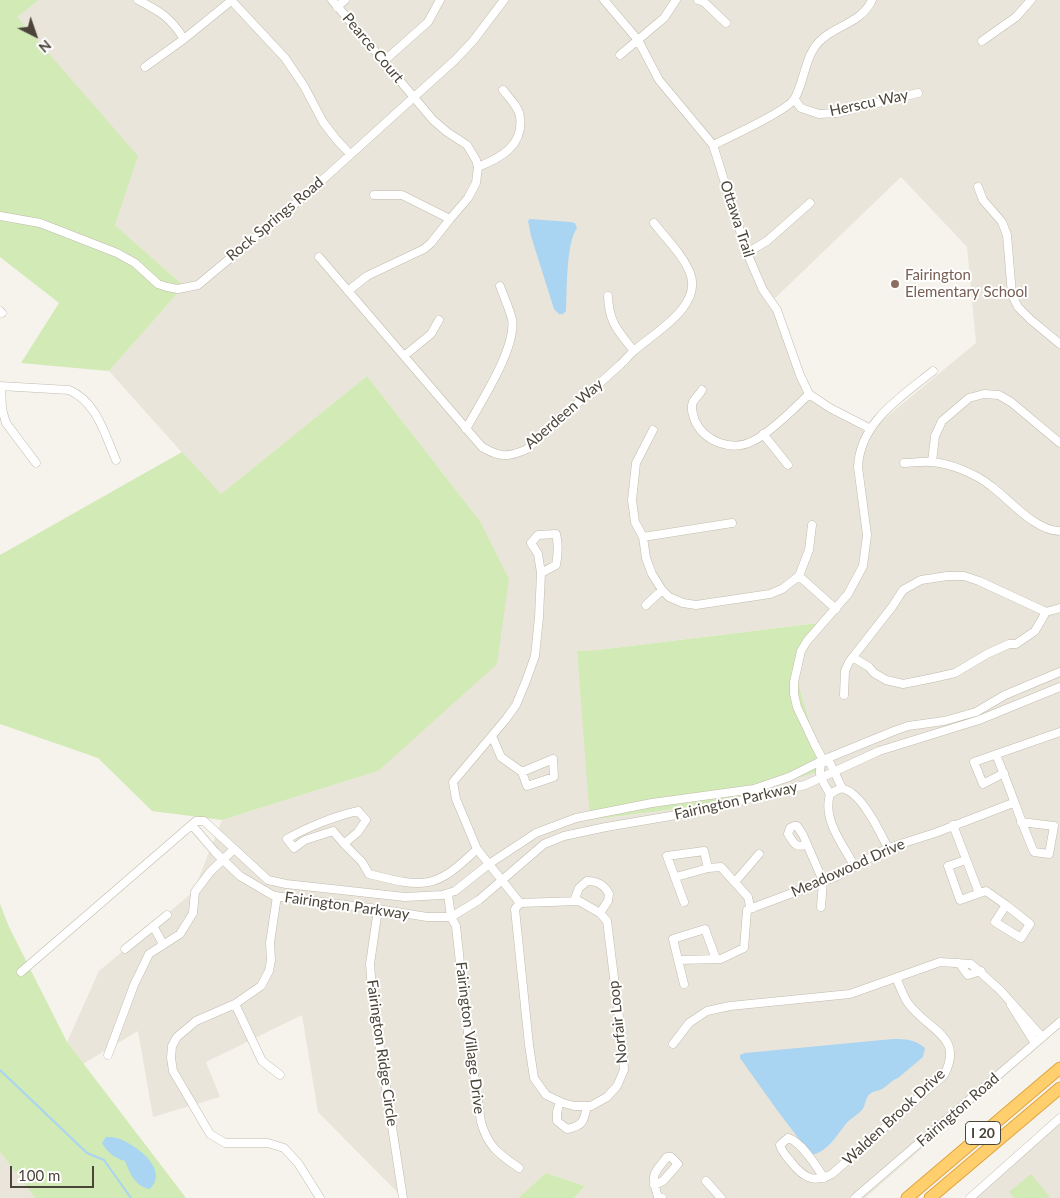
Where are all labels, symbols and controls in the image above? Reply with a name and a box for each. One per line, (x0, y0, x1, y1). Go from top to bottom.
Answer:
street label: Pearce Court (339, 9, 407, 87)
north arrow (10, 10, 60, 60)
text: N (36, 37, 55, 57)
street label: Herscu Way (828, 86, 910, 120)
street label: Rock Springs Road (223, 173, 327, 265)
street label: Ottawa Trail (716, 178, 758, 260)
place label: Fairington Elementary School (905, 266, 1028, 301)
marker: Fairington Elementary School (889, 278, 901, 290)
street label: Aberdeen Way (521, 375, 607, 453)
street label: Fairington Parkway (673, 778, 799, 824)
street label: Meadowood Drive (788, 835, 908, 901)
street label: Fairington Parkway (283, 888, 411, 924)
street label: Fairington Village Drive (452, 961, 488, 1115)
street label: Fairington Ridge Circle (363, 979, 401, 1127)
street label: Norfair Loop (605, 980, 631, 1064)
street label: Walden Brook Drive (839, 1065, 949, 1169)
street label: Fairington Road (913, 1069, 1003, 1151)
road number: I 20 (966, 1122, 1000, 1144)
scale bar (12, 1156, 96, 1188)
text: 100 m (18, 1166, 60, 1184)

